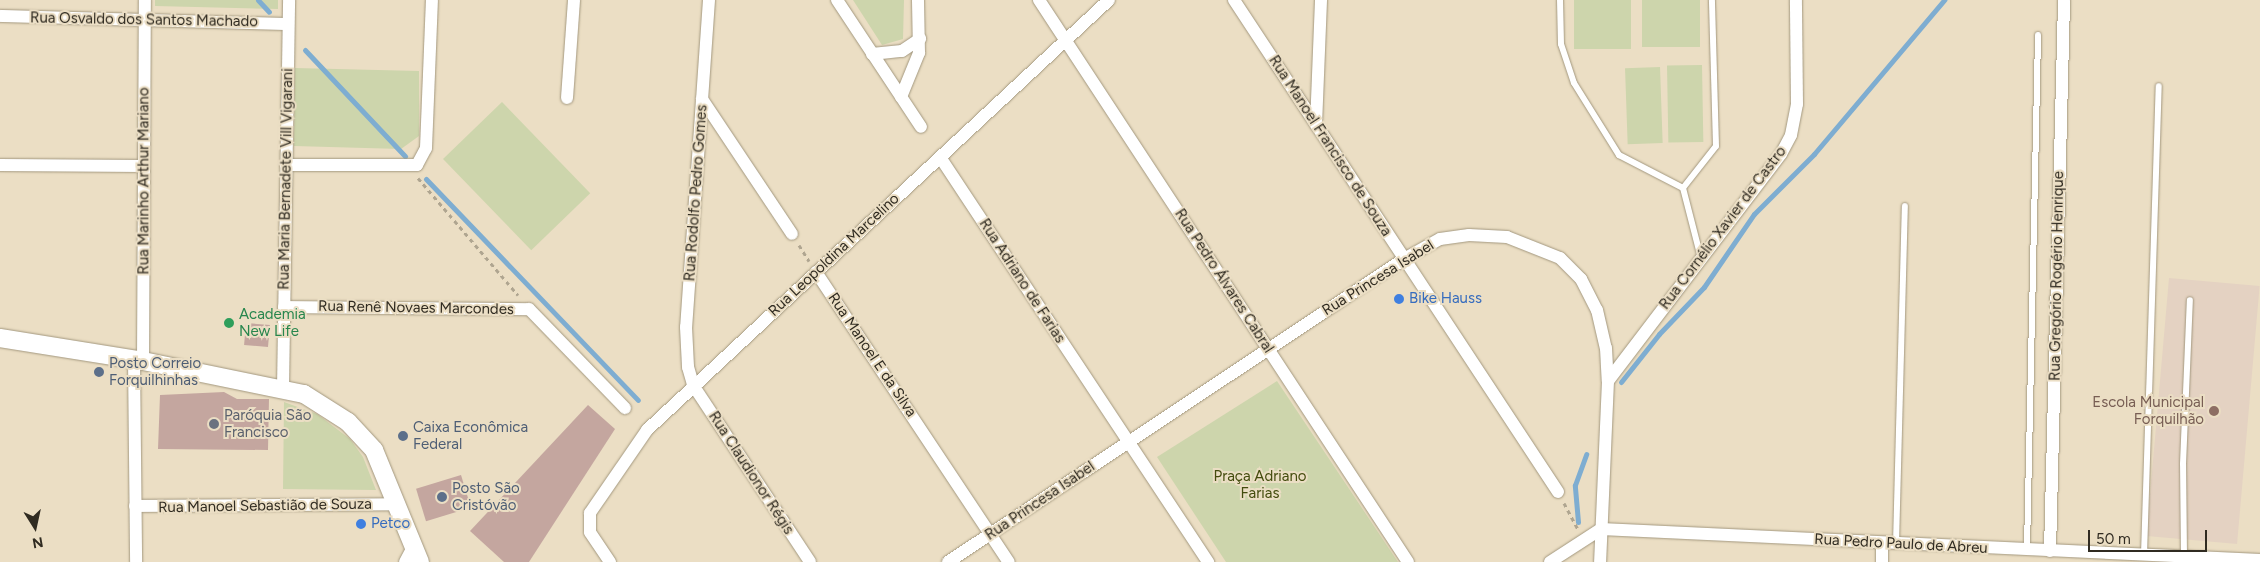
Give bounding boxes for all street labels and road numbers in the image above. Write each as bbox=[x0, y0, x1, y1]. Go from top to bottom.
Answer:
street label: Rua Osvaldo dos Santos Machado bbox=[30, 9, 258, 31]
street label: Rua Manoel Francisco de Souza bbox=[1265, 52, 1395, 240]
street label: Rua Maria Bernadete Vill Vigarani bbox=[275, 68, 297, 290]
street label: Rua Marinho Arthur Mariano bbox=[135, 87, 153, 275]
street label: Rua Rodolfo Pedro Gomes bbox=[681, 104, 711, 282]
street label: Rua Cornélio Xavier de Castro bbox=[1656, 143, 1790, 313]
street label: Rua Gregório Rogério Henrique bbox=[2046, 171, 2068, 381]
street label: Rua Leopoldina Marcelino bbox=[765, 190, 903, 320]
street label: Rua Pedro Álvares Cabral bbox=[1171, 206, 1277, 356]
street label: Rua Adriano de Farias bbox=[975, 215, 1069, 347]
street label: Rua Princesa Isabel bbox=[1319, 236, 1437, 320]
street label: Rua Manoel E da Silva bbox=[824, 290, 920, 420]
street label: Rua Renê Novaes Marcondes bbox=[318, 297, 514, 319]
street label: Rua Claudionor Régis bbox=[705, 408, 797, 538]
street label: Rua Princesa Isabel bbox=[982, 458, 1098, 544]
street label: Rua Manoel Sebastião de Souza bbox=[158, 495, 372, 517]
street label: Rua Pedro Paulo de Abreu bbox=[1814, 530, 1988, 558]

